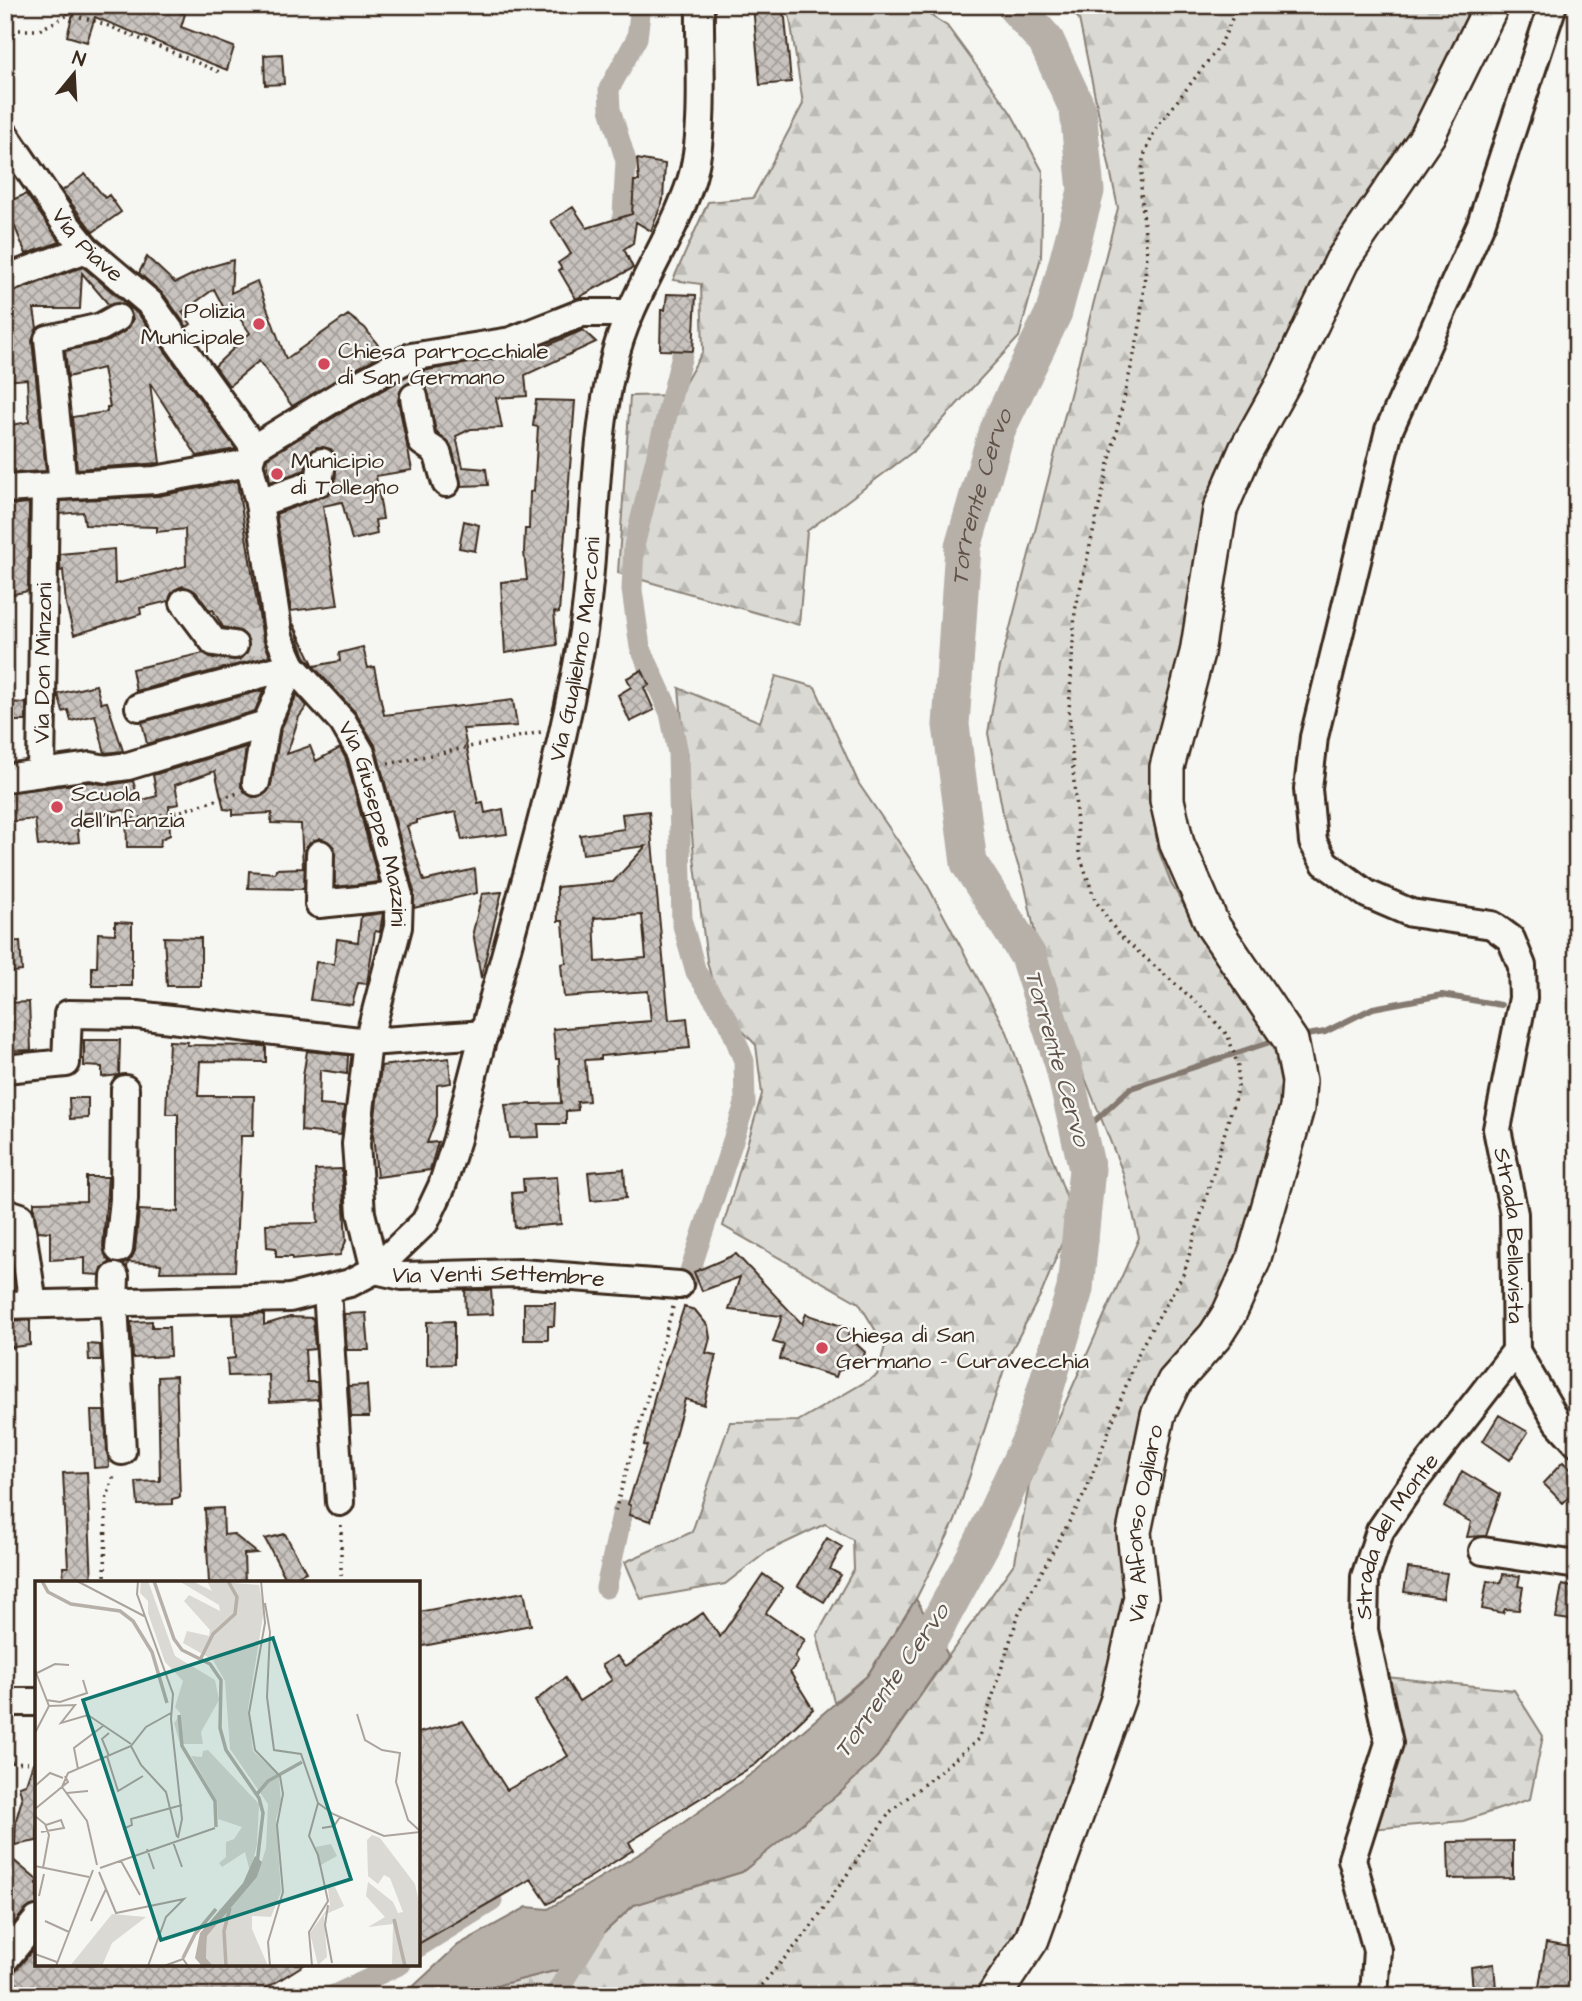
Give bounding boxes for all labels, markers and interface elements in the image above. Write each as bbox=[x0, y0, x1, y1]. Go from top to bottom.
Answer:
north arrow bbox=[38, 38, 108, 108]
text: N bbox=[69, 45, 89, 74]
street label: Via Piave bbox=[43, 202, 130, 290]
place label: Polizia Municipale bbox=[141, 295, 245, 353]
marker: Polizia Municipale bbox=[251, 316, 267, 332]
place label: Chiesa parrocchiale di San Germano bbox=[338, 335, 549, 393]
marker: Chiesa parrocchiale di San Germano bbox=[316, 356, 332, 372]
water label: Torrente Cervo bbox=[943, 402, 1022, 586]
place label: Municipio di Tollegno bbox=[291, 445, 399, 504]
marker: Municipio di Tollegno bbox=[269, 466, 285, 482]
street label: Via Guglielmo Marconi bbox=[541, 535, 608, 765]
street label: Via Don Minzoni bbox=[26, 582, 60, 744]
street label: Via Giuseppe Mazzini bbox=[330, 715, 415, 928]
place label: Scuola dell'Infanzia bbox=[71, 778, 185, 836]
marker: Scuola dell'Infanzia bbox=[49, 799, 65, 815]
water label: Torrente Cervo bbox=[1016, 966, 1099, 1151]
street label: Strada Bellavista bbox=[1485, 1145, 1532, 1324]
street label: Via Venti Settembre bbox=[388, 1257, 606, 1295]
place label: Chiesa di San Germano - Curavecchia bbox=[836, 1319, 1089, 1377]
marker: Chiesa di San Germano - Curavecchia bbox=[814, 1340, 830, 1356]
street label: Via Alfonso Ogliaro bbox=[1118, 1422, 1172, 1626]
street label: Strada del Monte bbox=[1348, 1446, 1447, 1620]
inset map bbox=[35, 1581, 420, 1966]
water label: Torrente Cervo bbox=[826, 1596, 959, 1765]

